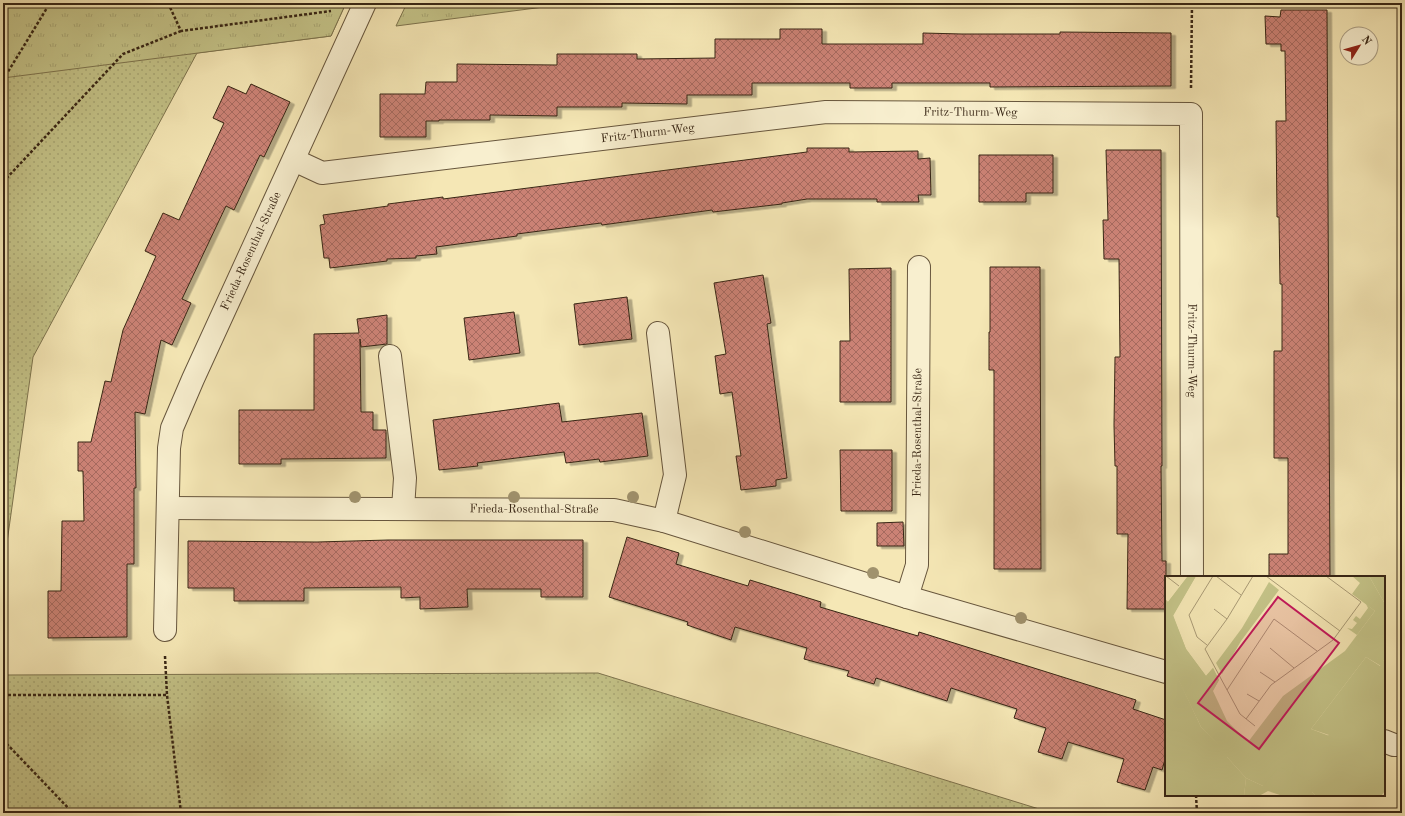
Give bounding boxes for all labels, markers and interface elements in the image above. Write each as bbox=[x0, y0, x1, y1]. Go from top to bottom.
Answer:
north arrow bbox=[1339, 26, 1379, 66]
text: N bbox=[1359, 34, 1373, 48]
street label: Fritz-Thurm-Weg bbox=[923, 107, 1018, 119]
street label: Fritz-Thurm-Weg bbox=[600, 122, 696, 145]
street label: Frieda-Rosenthal-Straße bbox=[219, 190, 284, 312]
street label: Fritz-Thurm-Weg bbox=[1185, 303, 1198, 398]
street label: Frieda-Rosenthal-Straße bbox=[911, 368, 924, 497]
street label: Frieda-Rosenthal-Straße bbox=[469, 503, 599, 516]
inset map bbox=[1165, 576, 1385, 796]

